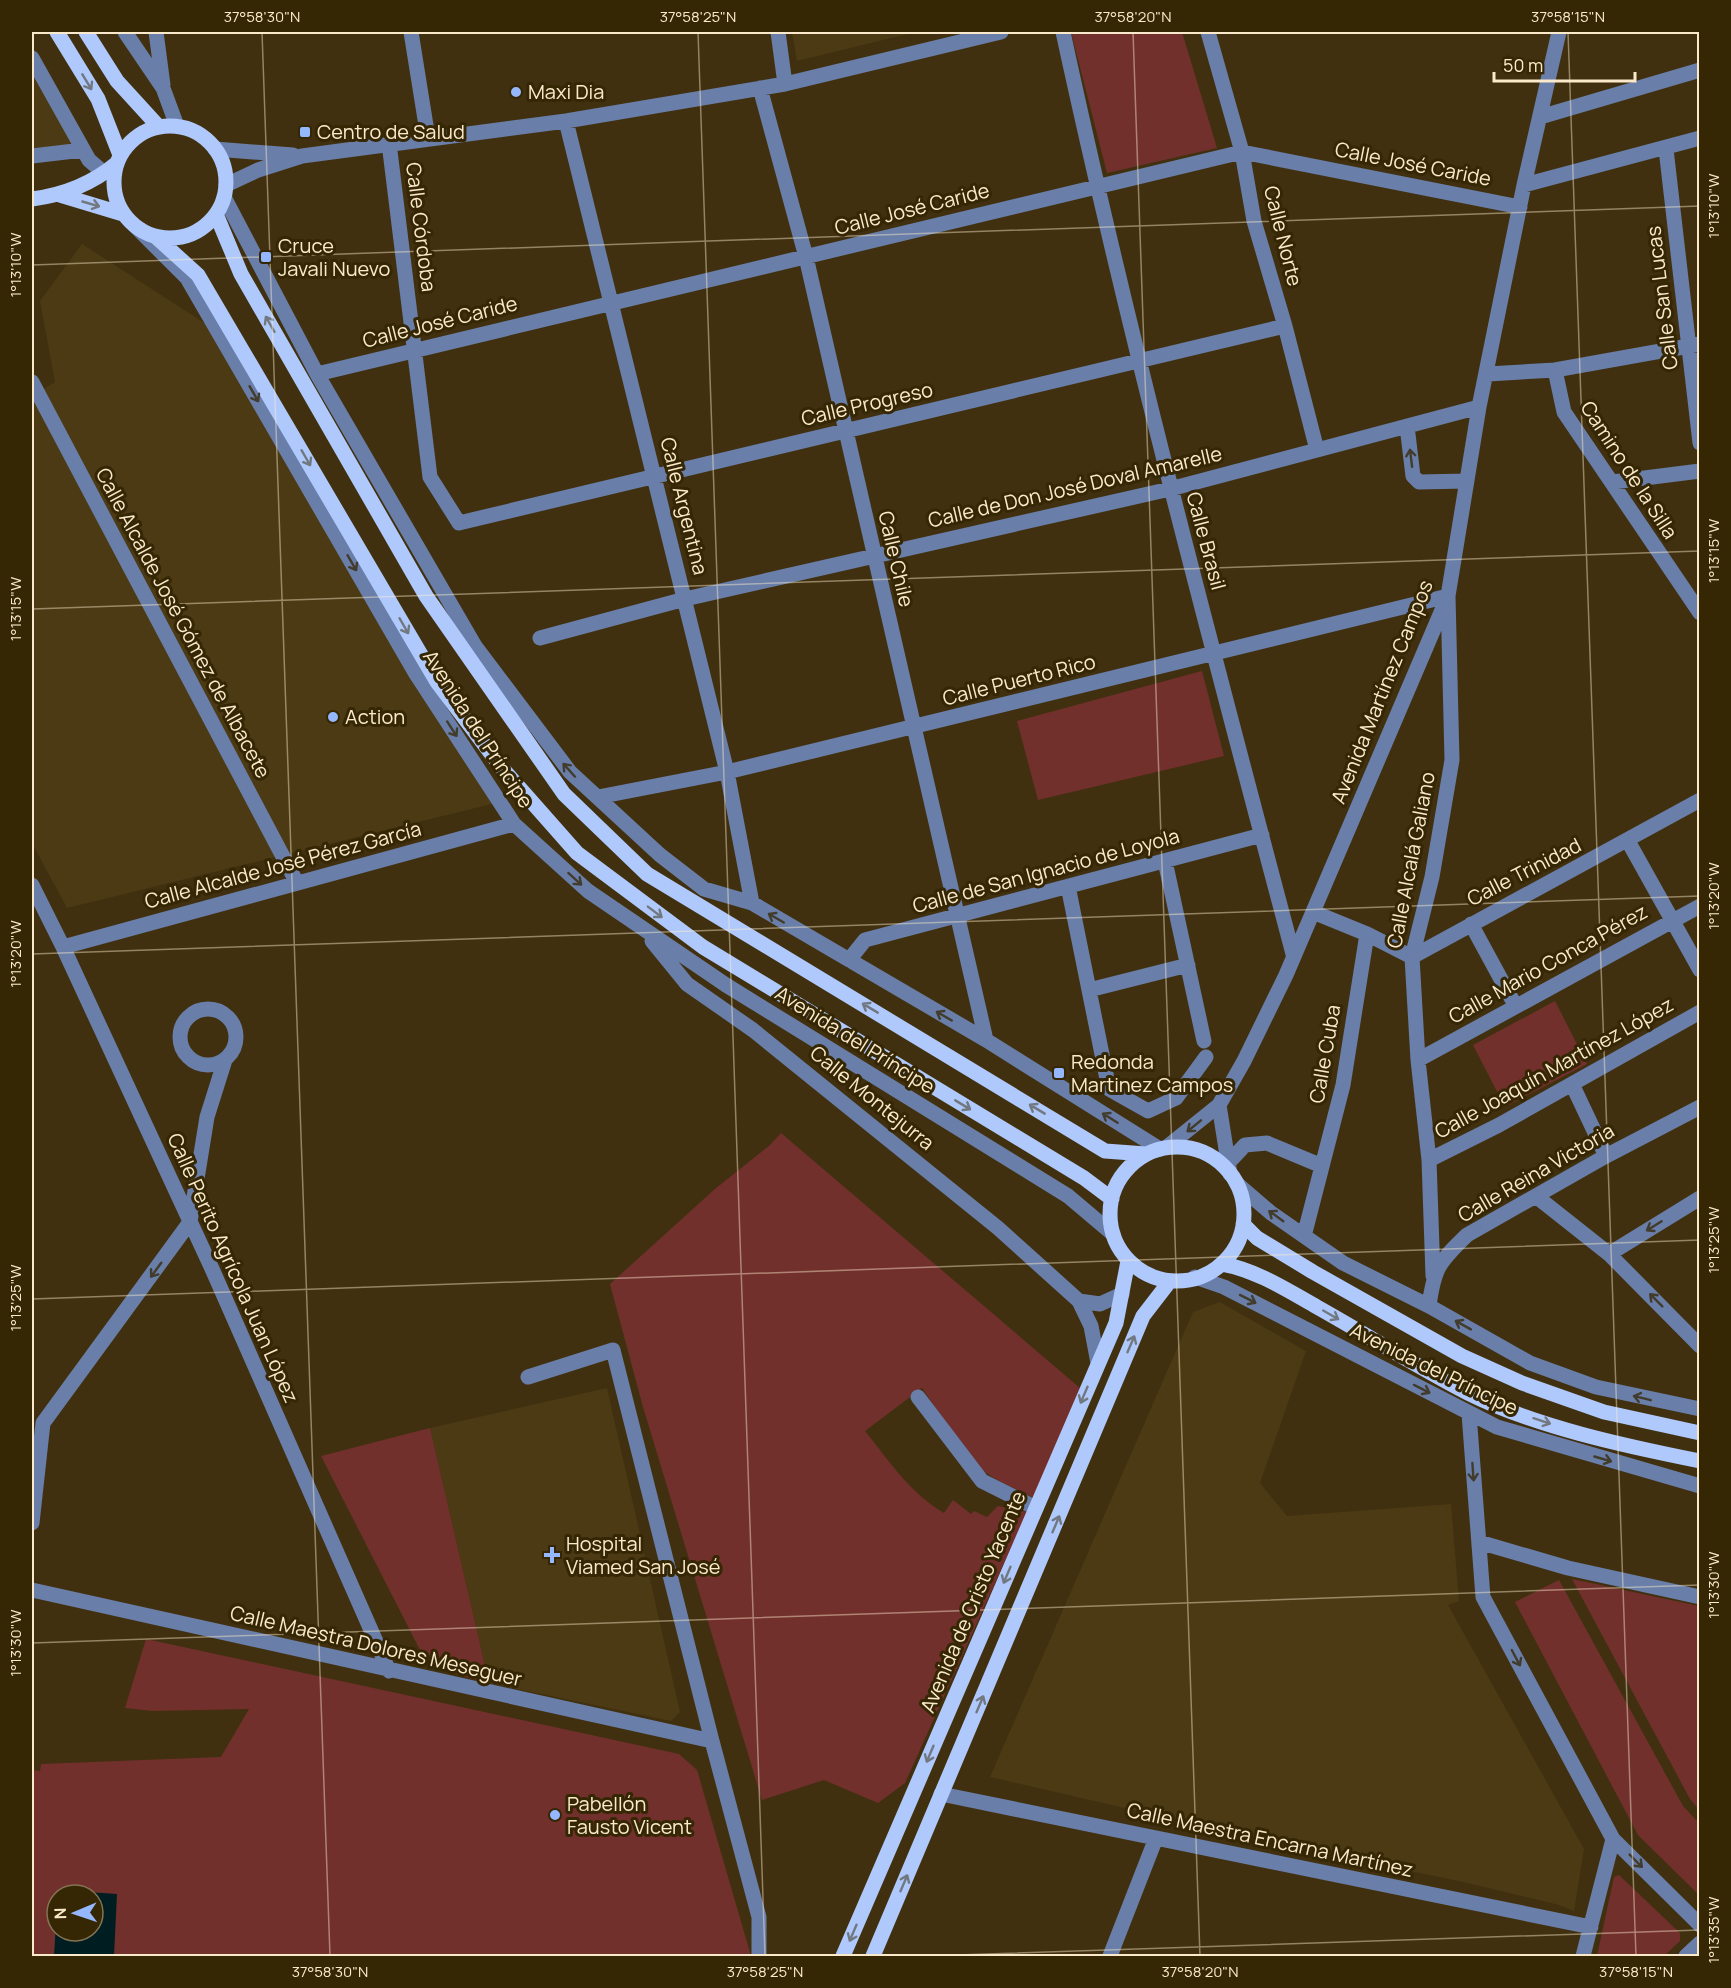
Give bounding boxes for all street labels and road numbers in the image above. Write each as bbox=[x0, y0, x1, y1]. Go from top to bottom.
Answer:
street label: Calle José Caride bbox=[1333, 135, 1493, 192]
street label: Calle Córdoba bbox=[400, 161, 443, 293]
street label: Calle José Caride bbox=[832, 176, 992, 241]
street label: Calle Norte bbox=[1258, 183, 1309, 289]
street label: Calle San Lucas bbox=[1639, 225, 1684, 371]
street label: Calle José Caride bbox=[360, 289, 520, 354]
street label: Calle Progreso bbox=[798, 375, 935, 432]
street label: Camino de la Silla bbox=[1575, 396, 1684, 544]
street label: Calle Argentina bbox=[654, 434, 715, 577]
street label: Calle de Don José Doval Amarelle bbox=[925, 440, 1225, 534]
street label: Calle Alcalde José Gómez de Albacete bbox=[90, 463, 277, 783]
street label: Calle Brasil bbox=[1180, 489, 1233, 593]
street label: Calle Chile bbox=[872, 508, 921, 610]
street label: Avenida Martínez Campos bbox=[1324, 576, 1439, 808]
street label: Avenida del Príncipe bbox=[417, 644, 540, 813]
street label: Calle Puerto Rico bbox=[940, 647, 1098, 712]
street label: Calle Alcalá Galiano bbox=[1380, 769, 1441, 950]
street label: Calle Alcalde José Pérez García bbox=[142, 815, 424, 914]
street label: Calle de San Ignacio de Loyola bbox=[910, 822, 1182, 919]
street label: Calle Trinidad bbox=[1462, 831, 1585, 912]
street label: Calle Mario Conca Pérez bbox=[1444, 898, 1652, 1029]
street label: Avenida del Príncipe bbox=[770, 980, 940, 1100]
street label: Calle Joaquín Martínez López bbox=[1430, 991, 1678, 1145]
street label: Calle Cuba bbox=[1303, 1003, 1346, 1105]
street label: Calle Montejurra bbox=[805, 1039, 940, 1156]
street label: Calle Reina Victoria bbox=[1453, 1117, 1619, 1228]
street label: Calle Perito Agrícola Juan López bbox=[162, 1129, 305, 1407]
street label: Avenida del Príncipe bbox=[1346, 1316, 1523, 1421]
street label: Avenida de Cristo Yacente bbox=[914, 1487, 1031, 1717]
street label: Calle Maestra Dolores Meseguer bbox=[228, 1599, 525, 1692]
street label: Calle Maestra Encarna Martínez bbox=[1125, 1796, 1416, 1883]

